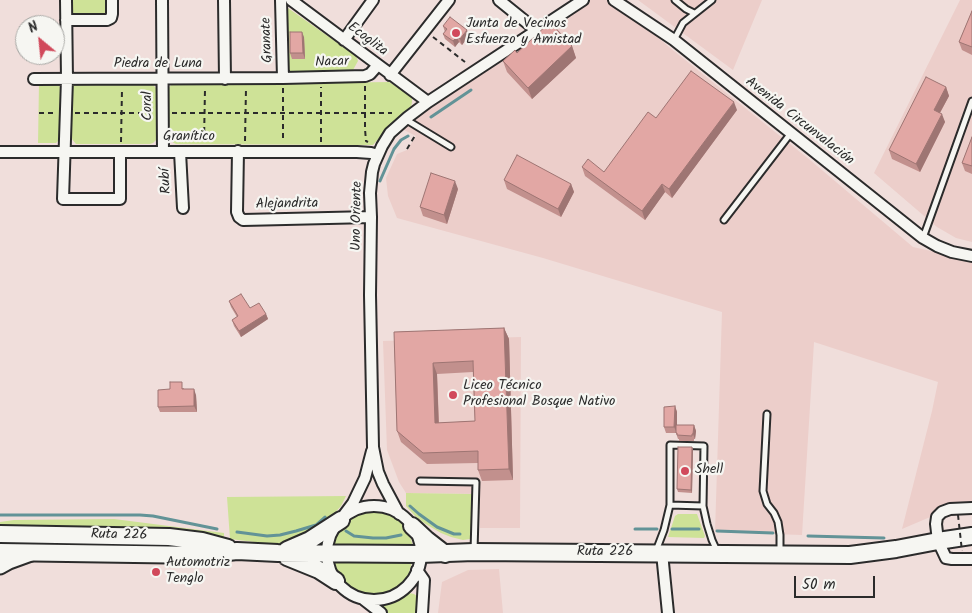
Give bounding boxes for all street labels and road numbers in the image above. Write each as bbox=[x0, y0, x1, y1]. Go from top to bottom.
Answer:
street label: Granate bbox=[259, 17, 277, 63]
street label: Ecoglita bbox=[344, 19, 390, 61]
street label: Nacar bbox=[315, 54, 349, 72]
street label: Piedra de Luna bbox=[114, 57, 202, 73]
street label: Avenida Circunvalación bbox=[741, 74, 857, 170]
street label: Coral bbox=[141, 91, 157, 121]
street label: Granítico bbox=[163, 130, 215, 146]
street label: Rubí bbox=[158, 168, 176, 194]
street label: Uno Oriente bbox=[349, 181, 367, 251]
street label: Alejandrita bbox=[255, 196, 319, 214]
street label: Ruta 226 bbox=[91, 527, 147, 545]
street label: Ruta 226 bbox=[577, 545, 633, 561]

